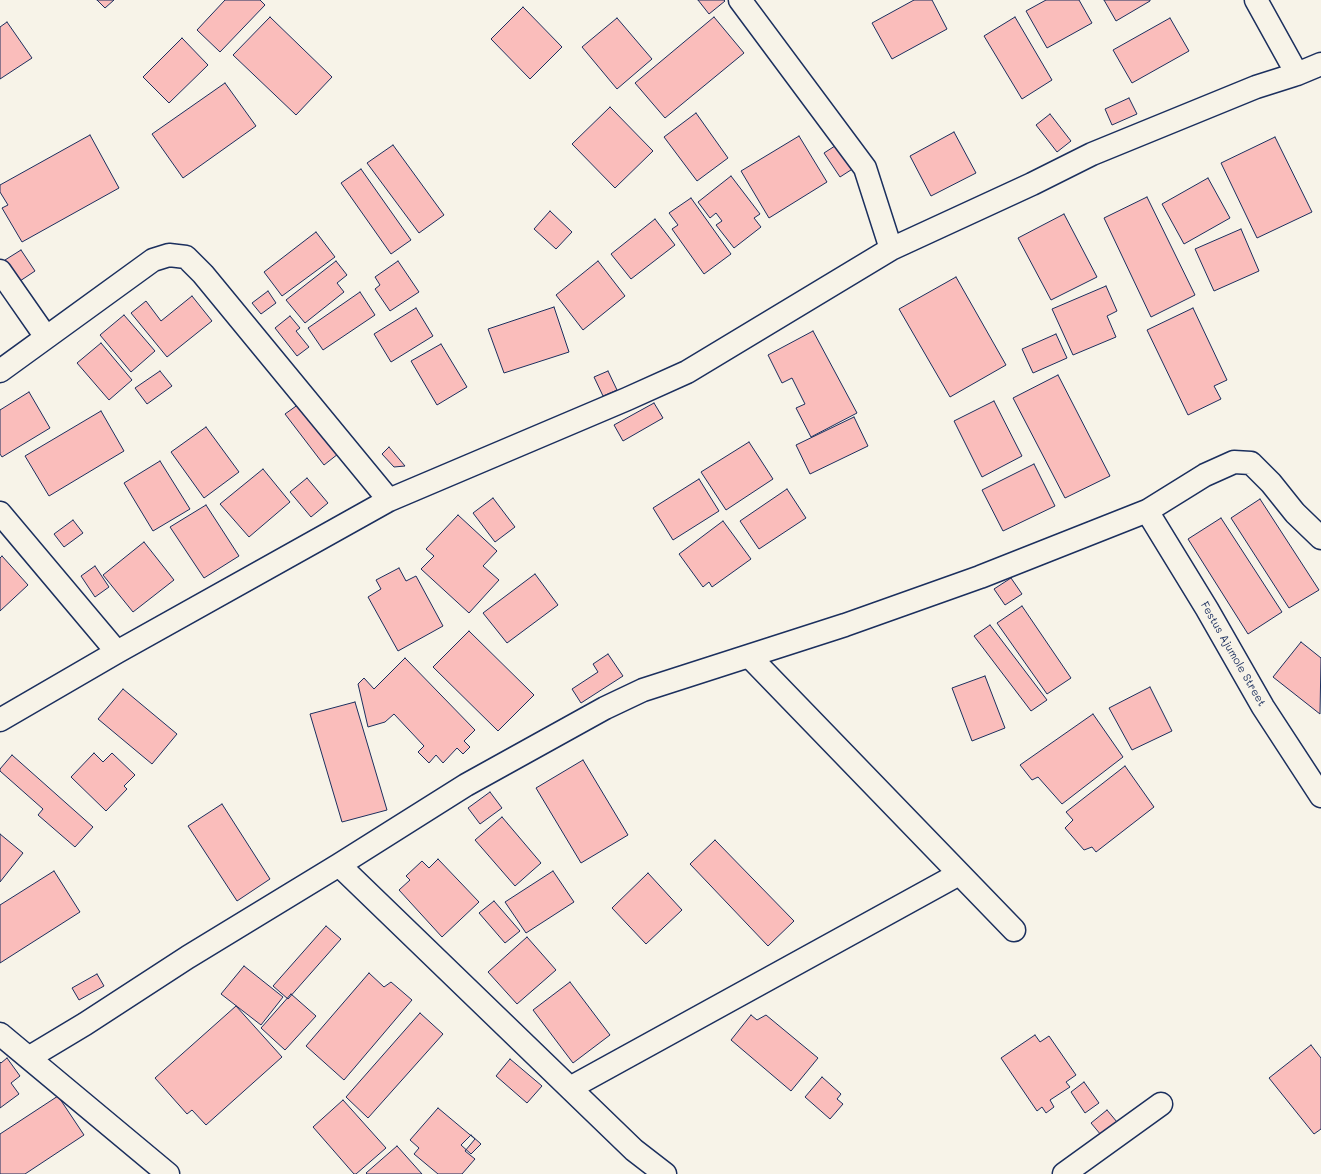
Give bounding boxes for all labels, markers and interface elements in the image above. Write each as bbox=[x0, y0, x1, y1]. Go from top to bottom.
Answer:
street label: Festus Ajumole Street bbox=[1198, 599, 1268, 709]

